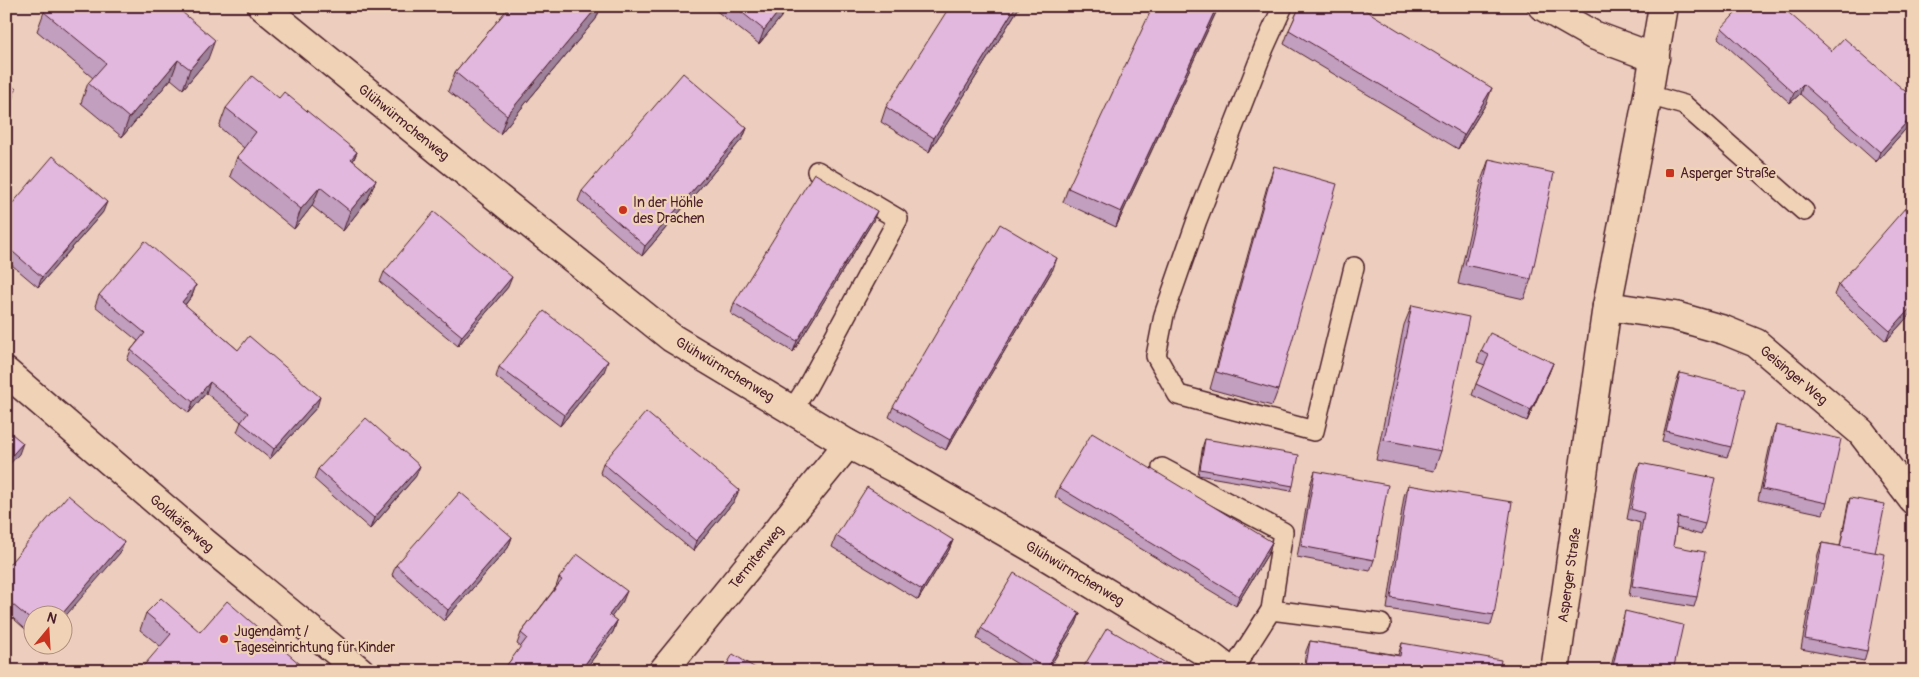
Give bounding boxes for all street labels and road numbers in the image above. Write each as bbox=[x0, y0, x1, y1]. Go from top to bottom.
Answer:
street label: Glühwürmchenweg bbox=[355, 81, 453, 164]
street label: Glühwürmchenweg bbox=[672, 333, 777, 406]
street label: Geisinger Weg bbox=[1756, 342, 1831, 409]
street label: Goldkäferweg bbox=[146, 491, 217, 556]
street label: Termitenweg bbox=[725, 522, 787, 593]
street label: Asperger Straße bbox=[1554, 526, 1585, 624]
street label: Glühwürmchenweg bbox=[1022, 537, 1127, 610]

